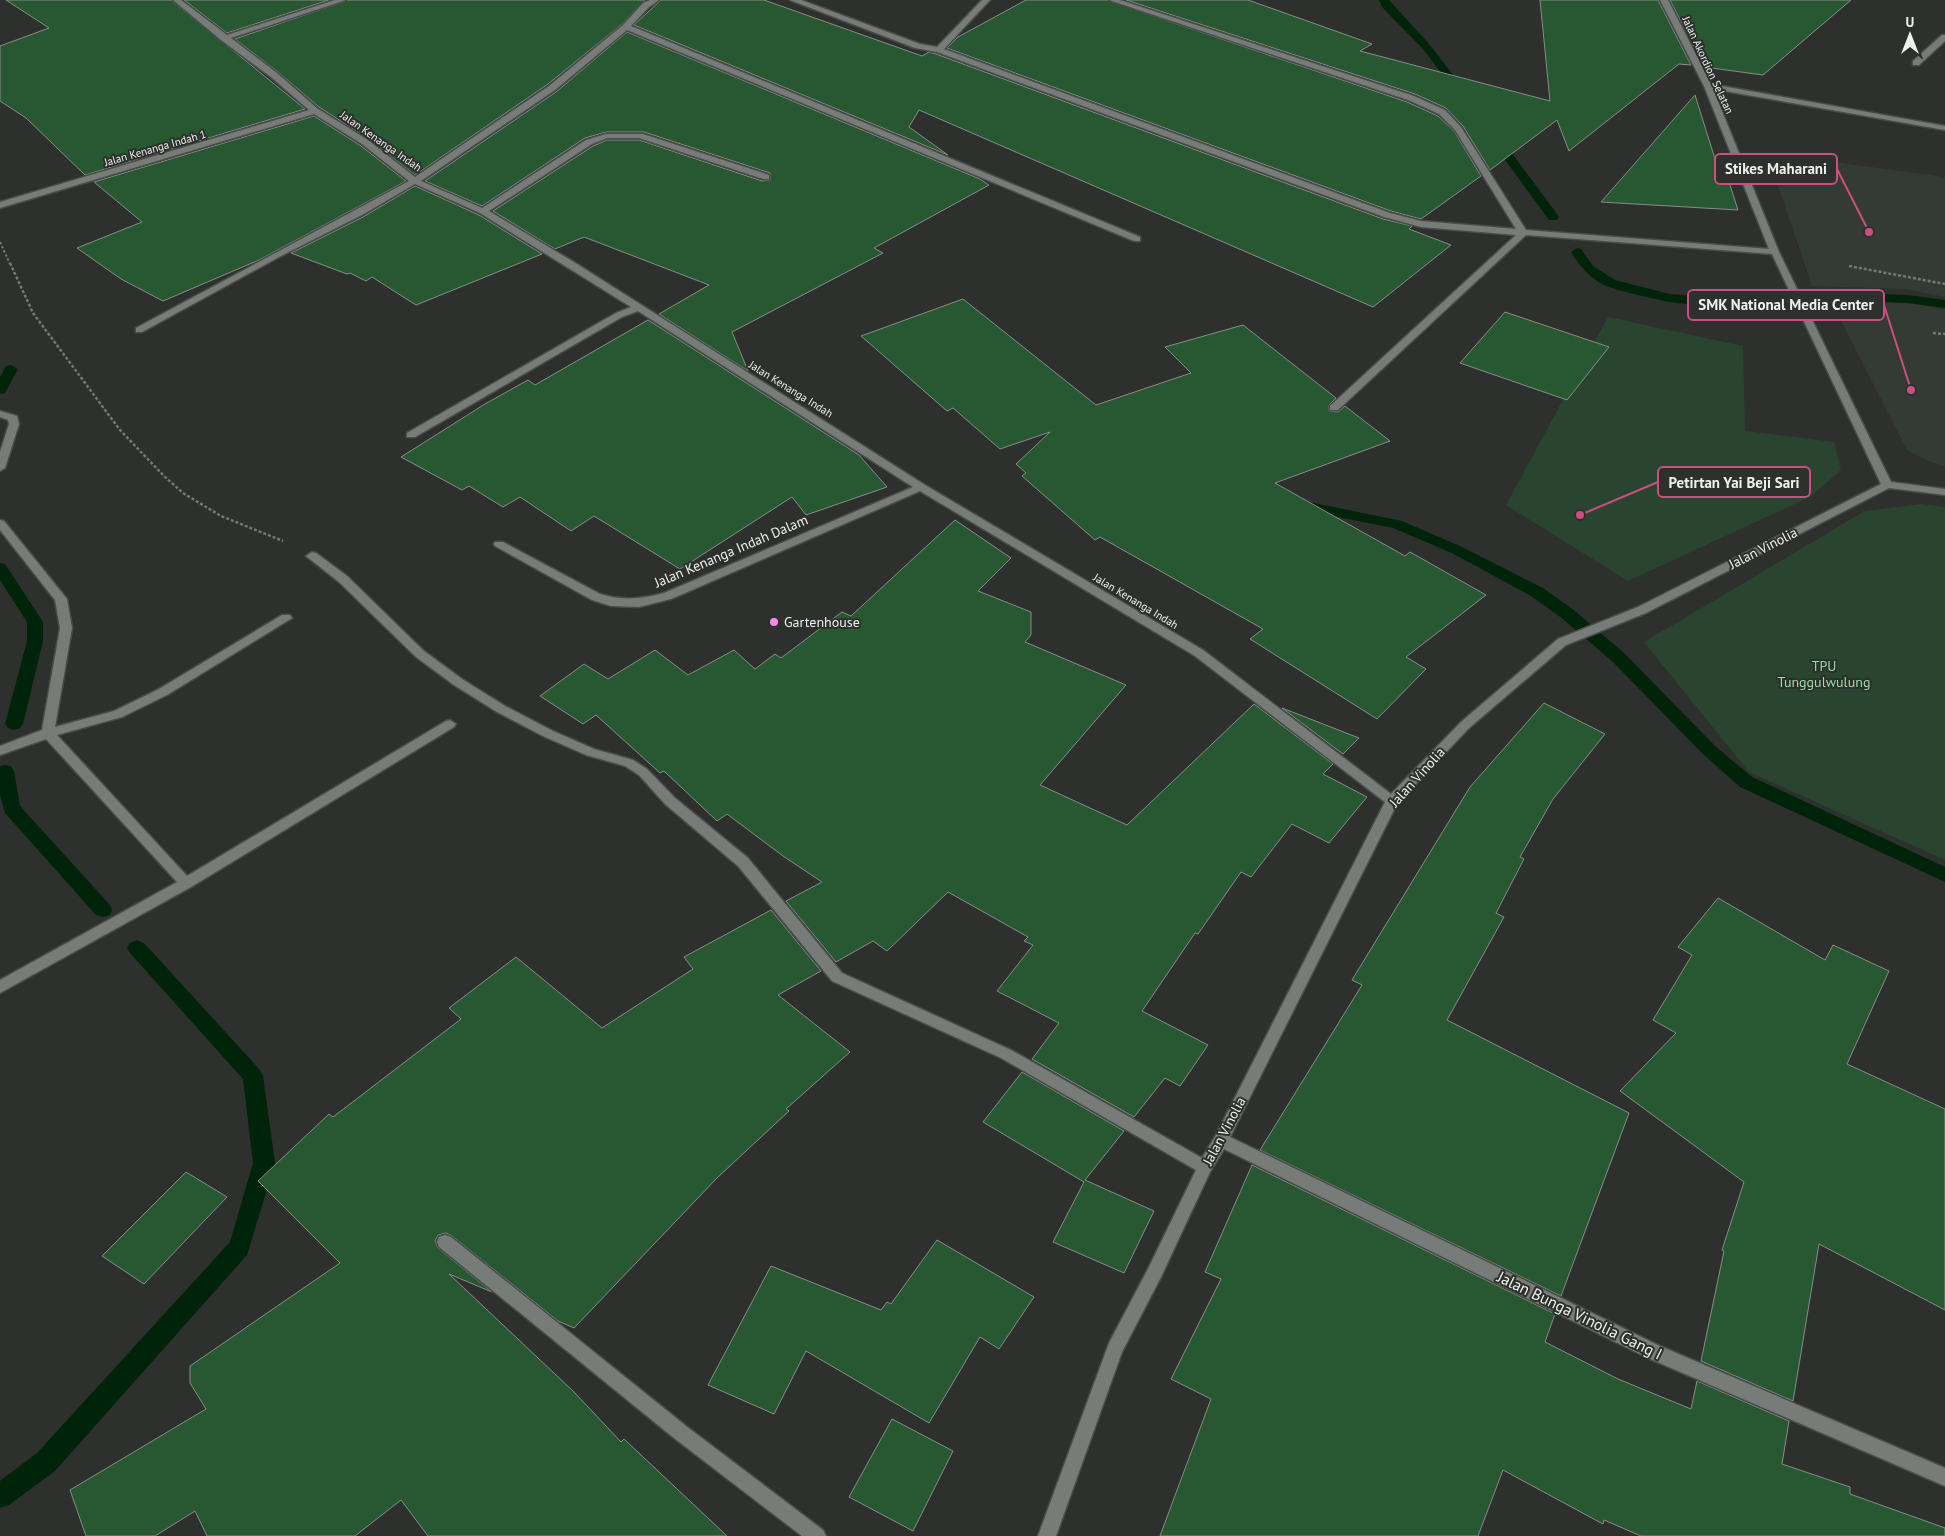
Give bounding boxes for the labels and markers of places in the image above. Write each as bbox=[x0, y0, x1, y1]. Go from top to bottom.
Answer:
callout: Stikes Maharani bbox=[1715, 154, 1837, 184]
callout: SMK National Media Center bbox=[1688, 290, 1884, 320]
callout: Petirtan Yai Beji Sari bbox=[1658, 467, 1810, 497]
place label: Gartenhouse bbox=[784, 613, 860, 631]
marker: Gartenhouse bbox=[768, 616, 780, 628]

